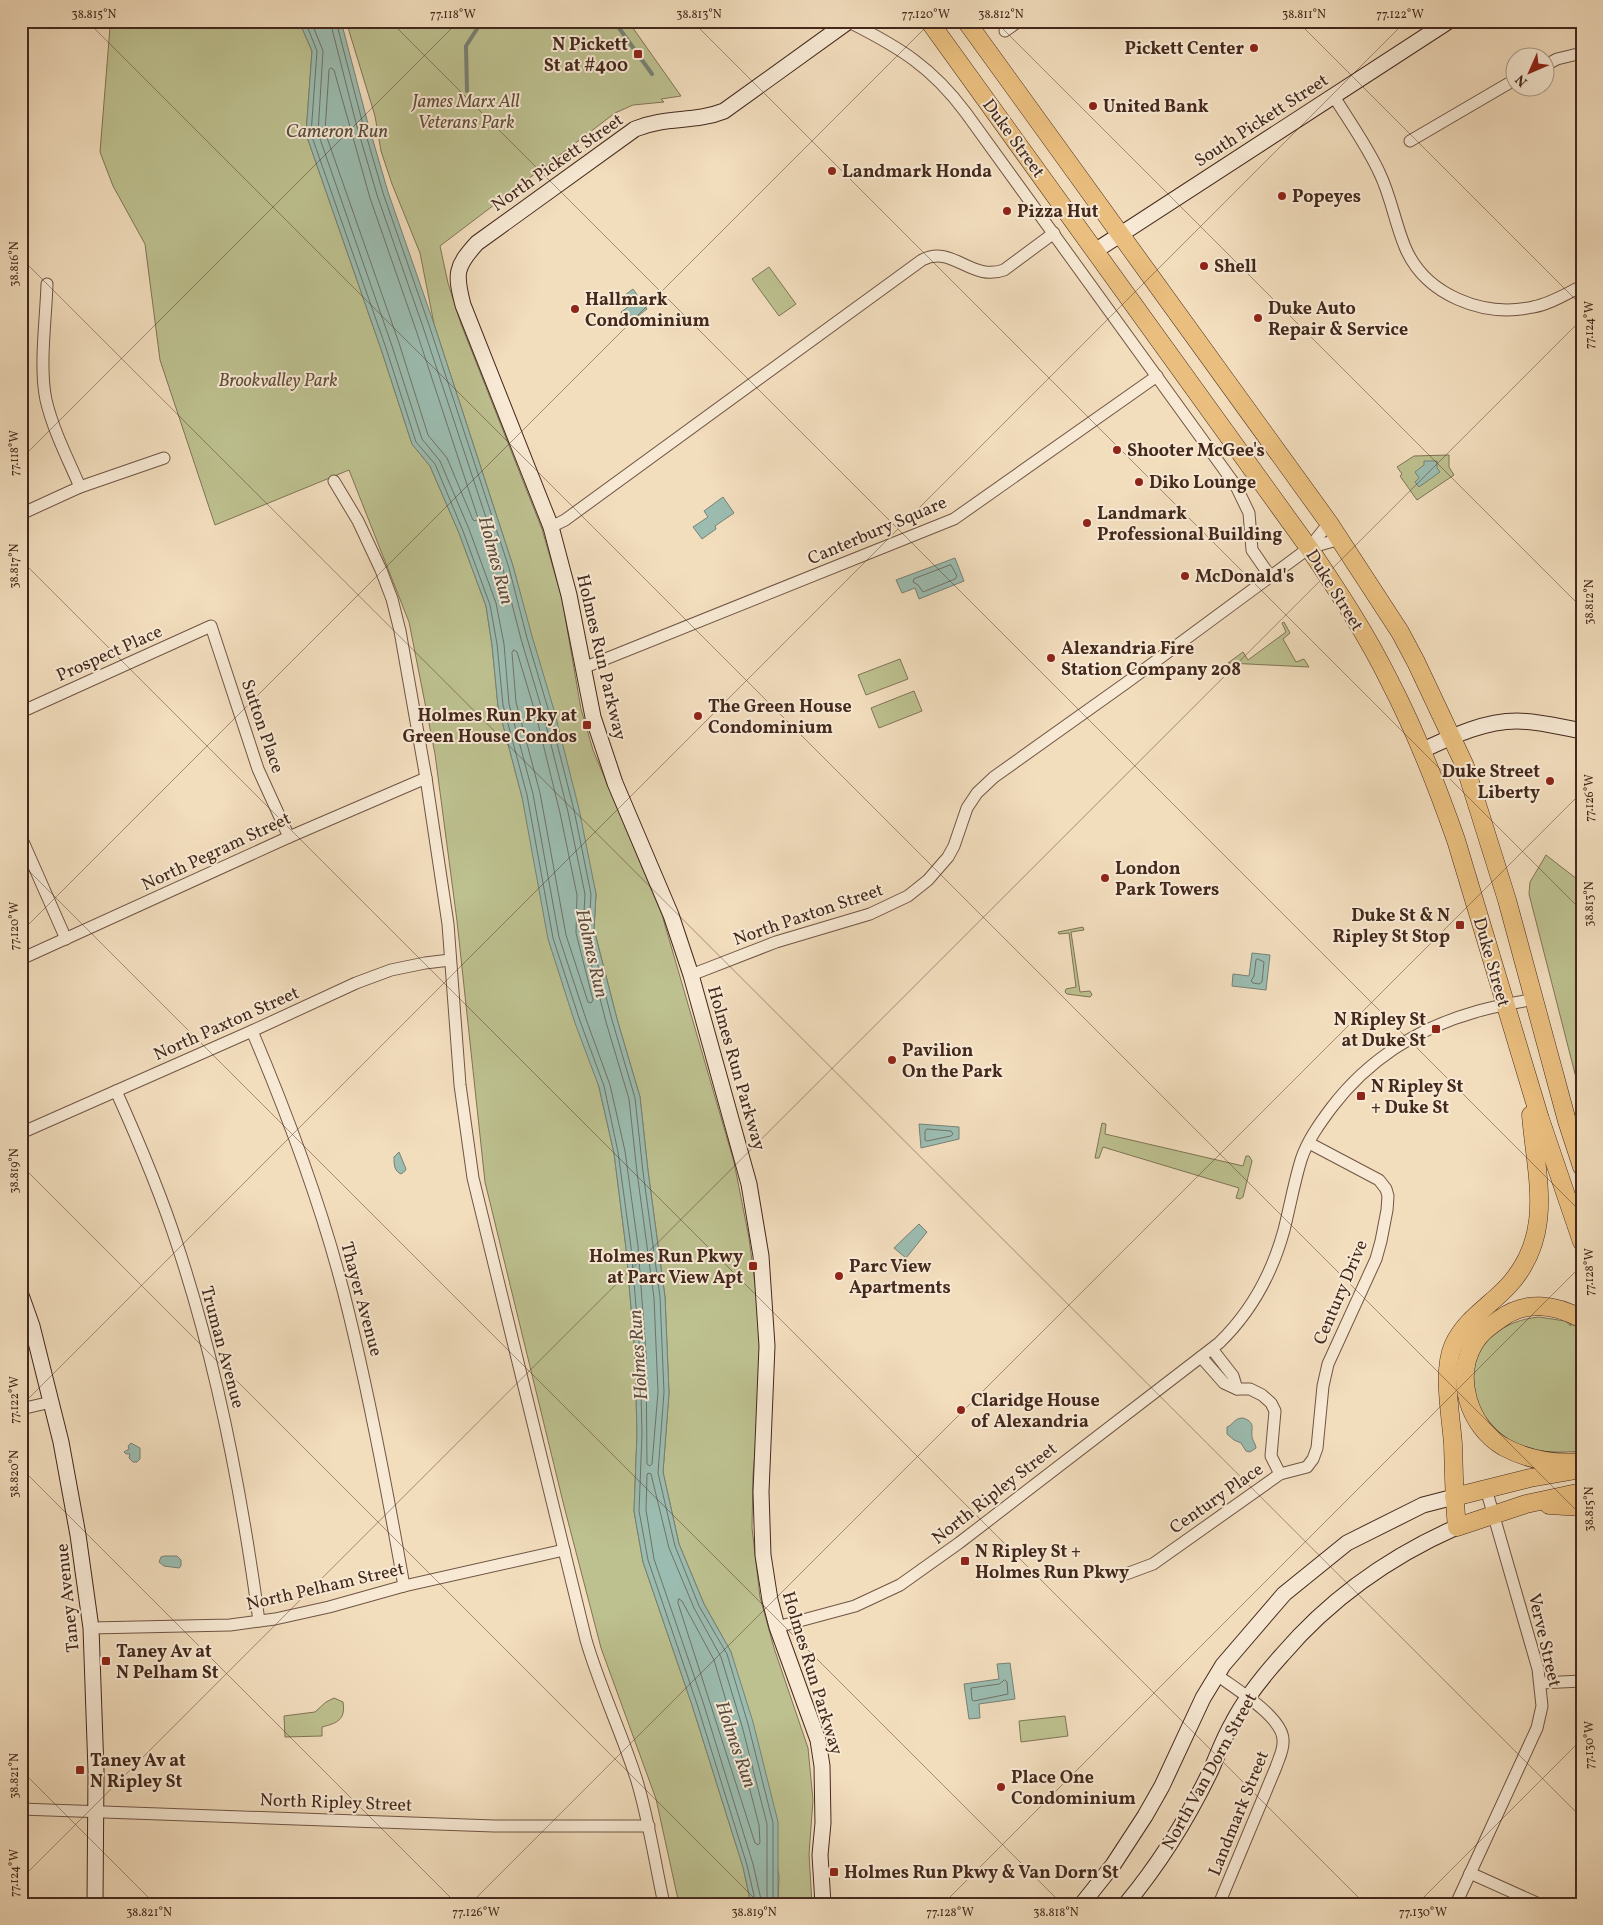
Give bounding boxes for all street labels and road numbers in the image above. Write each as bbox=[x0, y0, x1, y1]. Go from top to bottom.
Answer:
street label: South Pickett Street bbox=[1190, 69, 1334, 174]
street label: Duke Street bbox=[976, 94, 1050, 184]
street label: North Pickett Street bbox=[487, 108, 629, 218]
street label: Canterbury Square bbox=[804, 491, 951, 572]
street label: Duke Street bbox=[1299, 545, 1369, 636]
street label: Holmes Run Parkway bbox=[569, 572, 632, 743]
street label: Prospect Place bbox=[53, 620, 167, 689]
street label: Sutton Place bbox=[234, 676, 289, 777]
street label: North Pegram Street bbox=[138, 807, 295, 898]
street label: North Paxton Street bbox=[730, 878, 887, 953]
street label: Duke Street bbox=[1466, 915, 1515, 1010]
street label: North Paxton Street bbox=[150, 981, 303, 1068]
street label: Holmes Run Parkway bbox=[700, 983, 771, 1154]
street label: Century Drive bbox=[1308, 1236, 1375, 1349]
street label: Thayer Avenue bbox=[333, 1239, 388, 1359]
street label: Truman Avenue bbox=[193, 1283, 250, 1411]
street label: North Ripley Street bbox=[927, 1437, 1063, 1551]
street label: Century Place bbox=[1165, 1458, 1269, 1541]
street label: Taney Avenue bbox=[50, 1542, 87, 1653]
street label: North Pelham Street bbox=[244, 1557, 407, 1618]
street label: Holmes Run Parkway bbox=[775, 1589, 848, 1759]
street label: Verve Street bbox=[1521, 1591, 1566, 1690]
street label: North Van Dorn Street bbox=[1157, 1689, 1264, 1855]
street label: Landmark Street bbox=[1203, 1747, 1276, 1880]
street label: North Ripley Street bbox=[259, 1788, 413, 1819]

